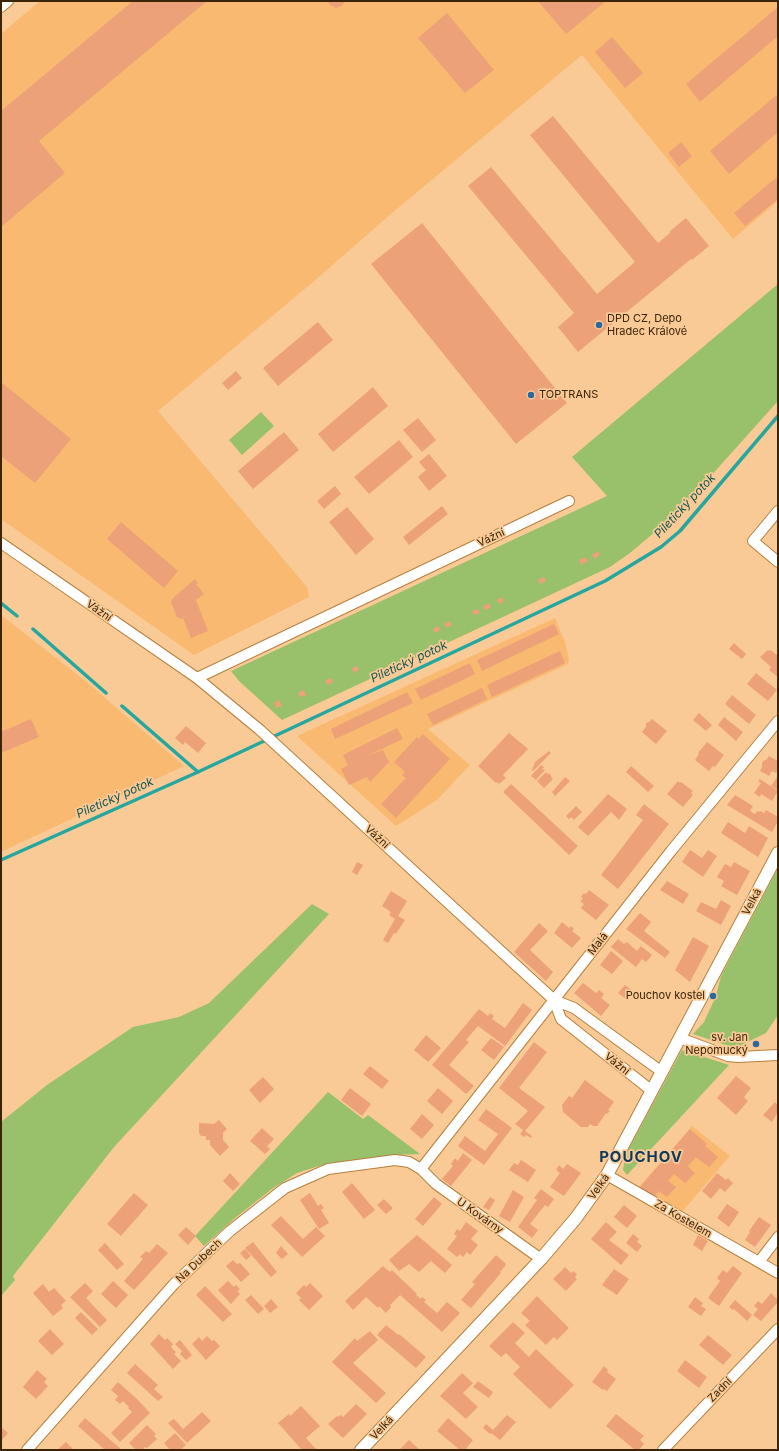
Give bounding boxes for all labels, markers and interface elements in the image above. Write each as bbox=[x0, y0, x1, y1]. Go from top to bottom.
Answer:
place label: DPD CZ, Depo Hradec Králové bbox=[607, 312, 687, 338]
marker: DPD CZ, Depo Hradec Králové bbox=[594, 320, 604, 330]
place label: TOPTRANS bbox=[539, 388, 598, 402]
marker: TOPTRANS bbox=[526, 390, 536, 400]
water label: Piletický potok bbox=[651, 471, 719, 541]
street label: Vážní bbox=[475, 526, 507, 550]
street label: Vážní bbox=[84, 597, 114, 625]
water label: Piletický potok bbox=[368, 638, 450, 686]
water label: Piletický potok bbox=[74, 775, 156, 821]
street label: Vážní bbox=[362, 822, 392, 852]
street label: Velká bbox=[740, 886, 764, 918]
street label: Malá bbox=[585, 930, 611, 958]
place label: Pouchov kostel bbox=[626, 989, 705, 1003]
marker: Pouchov kostel bbox=[708, 991, 718, 1001]
place label: sv. Jan Nepomucký bbox=[685, 1031, 748, 1057]
marker: sv. Jan Nepomucký bbox=[751, 1039, 761, 1049]
street label: Vážní bbox=[602, 1050, 632, 1078]
district label: POUCHOV bbox=[599, 1148, 683, 1166]
street label: Velká bbox=[585, 1172, 613, 1202]
street label: U Kovárny bbox=[454, 1195, 506, 1237]
street label: Za Kostelem bbox=[652, 1197, 714, 1241]
street label: Na Dubech bbox=[173, 1236, 225, 1286]
street label: Zadní bbox=[705, 1375, 735, 1405]
street label: Velká bbox=[368, 1413, 396, 1443]

